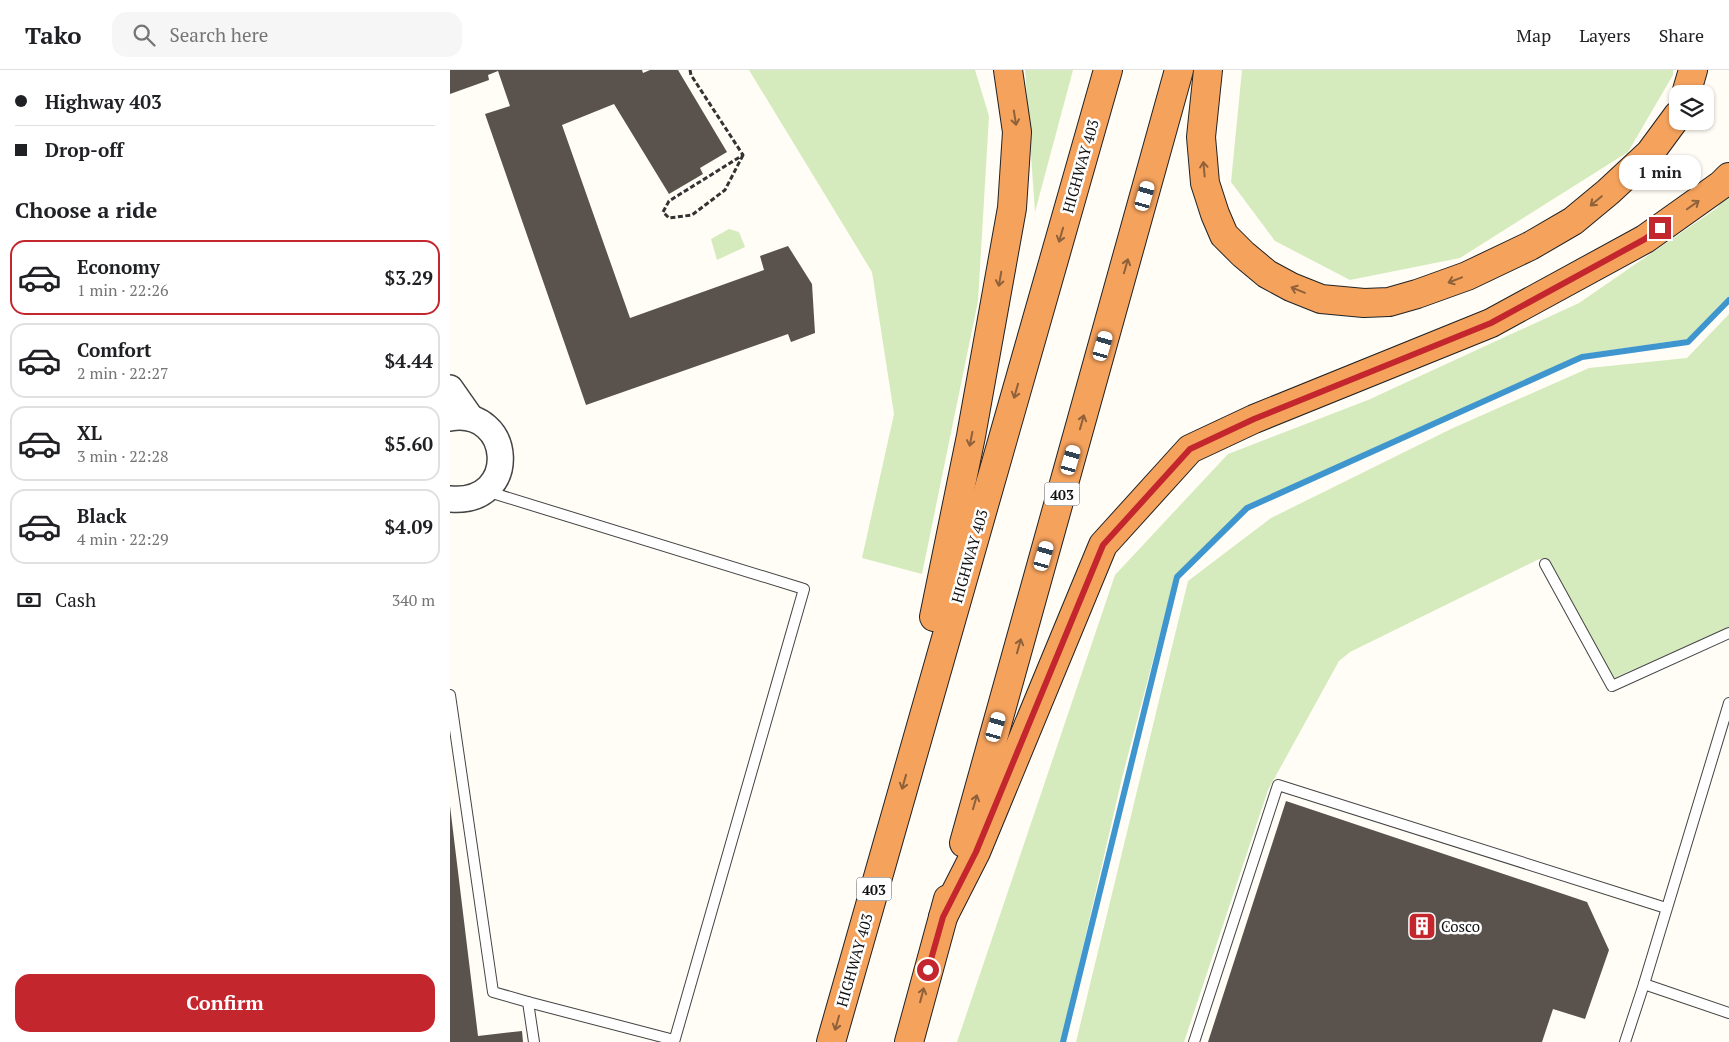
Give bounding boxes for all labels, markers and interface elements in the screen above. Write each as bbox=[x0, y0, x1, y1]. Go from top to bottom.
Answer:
search box bbox=[112, 12, 462, 57]
text: Tako bbox=[25, 19, 82, 51]
icon: search bbox=[130, 21, 158, 49]
text: Search here bbox=[170, 22, 268, 47]
text: Map bbox=[1516, 23, 1551, 47]
text: Layers bbox=[1579, 23, 1631, 47]
text: Share bbox=[1659, 23, 1704, 47]
map controls bbox=[1669, 85, 1714, 130]
button: layers bbox=[1669, 85, 1714, 130]
text: Highway 403 bbox=[45, 89, 162, 114]
one-way arrow bbox=[1011, 110, 1021, 126]
street label: HIGHWAY 403 bbox=[1057, 117, 1103, 215]
text: Drop-off bbox=[45, 137, 123, 162]
callout: 1 min bbox=[1619, 156, 1701, 190]
one-way arrow bbox=[1199, 161, 1209, 177]
text: 1 min bbox=[1638, 161, 1682, 183]
car bbox=[1133, 180, 1156, 212]
text: Choose a ride bbox=[15, 195, 157, 224]
one-way arrow bbox=[1590, 196, 1603, 207]
one-way arrow bbox=[1686, 200, 1700, 210]
route end bbox=[1649, 217, 1671, 239]
one-way arrow bbox=[1055, 226, 1065, 242]
text: Economy bbox=[77, 254, 160, 279]
icon: car bbox=[17, 255, 62, 300]
one-way arrow bbox=[1121, 258, 1131, 274]
text: $3.29 bbox=[384, 265, 433, 290]
one-way arrow bbox=[995, 271, 1005, 287]
one-way arrow bbox=[1448, 276, 1463, 285]
text: 1 min · 22:26 bbox=[77, 279, 169, 301]
one-way arrow bbox=[1291, 285, 1306, 294]
car bbox=[1091, 330, 1114, 362]
text: Comfort bbox=[77, 337, 152, 362]
icon: car bbox=[17, 338, 62, 383]
text: $4.44 bbox=[384, 348, 433, 373]
text: 2 min · 22:27 bbox=[77, 362, 169, 384]
one-way arrow bbox=[1011, 382, 1020, 398]
one-way arrow bbox=[1077, 414, 1087, 430]
text: XL bbox=[77, 420, 102, 445]
icon: car bbox=[17, 421, 62, 466]
text: $5.60 bbox=[384, 431, 433, 456]
one-way arrow bbox=[965, 431, 975, 447]
car bbox=[1059, 444, 1082, 476]
text: 3 min · 22:28 bbox=[77, 445, 169, 467]
road number: 403 bbox=[1044, 482, 1080, 506]
text: Black bbox=[77, 503, 127, 528]
icon: car bbox=[17, 504, 62, 549]
street label: HIGHWAY 403 bbox=[946, 507, 992, 605]
text: $4.09 bbox=[384, 514, 433, 539]
text: 4 min · 22:29 bbox=[77, 528, 169, 550]
car bbox=[1032, 540, 1055, 572]
icon: cash bbox=[15, 586, 43, 614]
text: Cash bbox=[55, 587, 96, 612]
text: 340 m bbox=[392, 589, 435, 611]
one-way arrow bbox=[1015, 638, 1024, 654]
car bbox=[984, 711, 1007, 743]
one-way arrow bbox=[899, 774, 909, 790]
one-way arrow bbox=[971, 795, 980, 811]
road number: 403 bbox=[856, 878, 892, 901]
street label: HIGHWAY 403 bbox=[831, 911, 877, 1009]
building icon: Cosco bbox=[1407, 911, 1437, 941]
place label: Cosco bbox=[1441, 916, 1480, 936]
route start bbox=[917, 959, 939, 981]
button: Confirm bbox=[15, 974, 435, 1032]
one-way arrow bbox=[917, 987, 927, 1003]
one-way arrow bbox=[831, 1014, 841, 1030]

